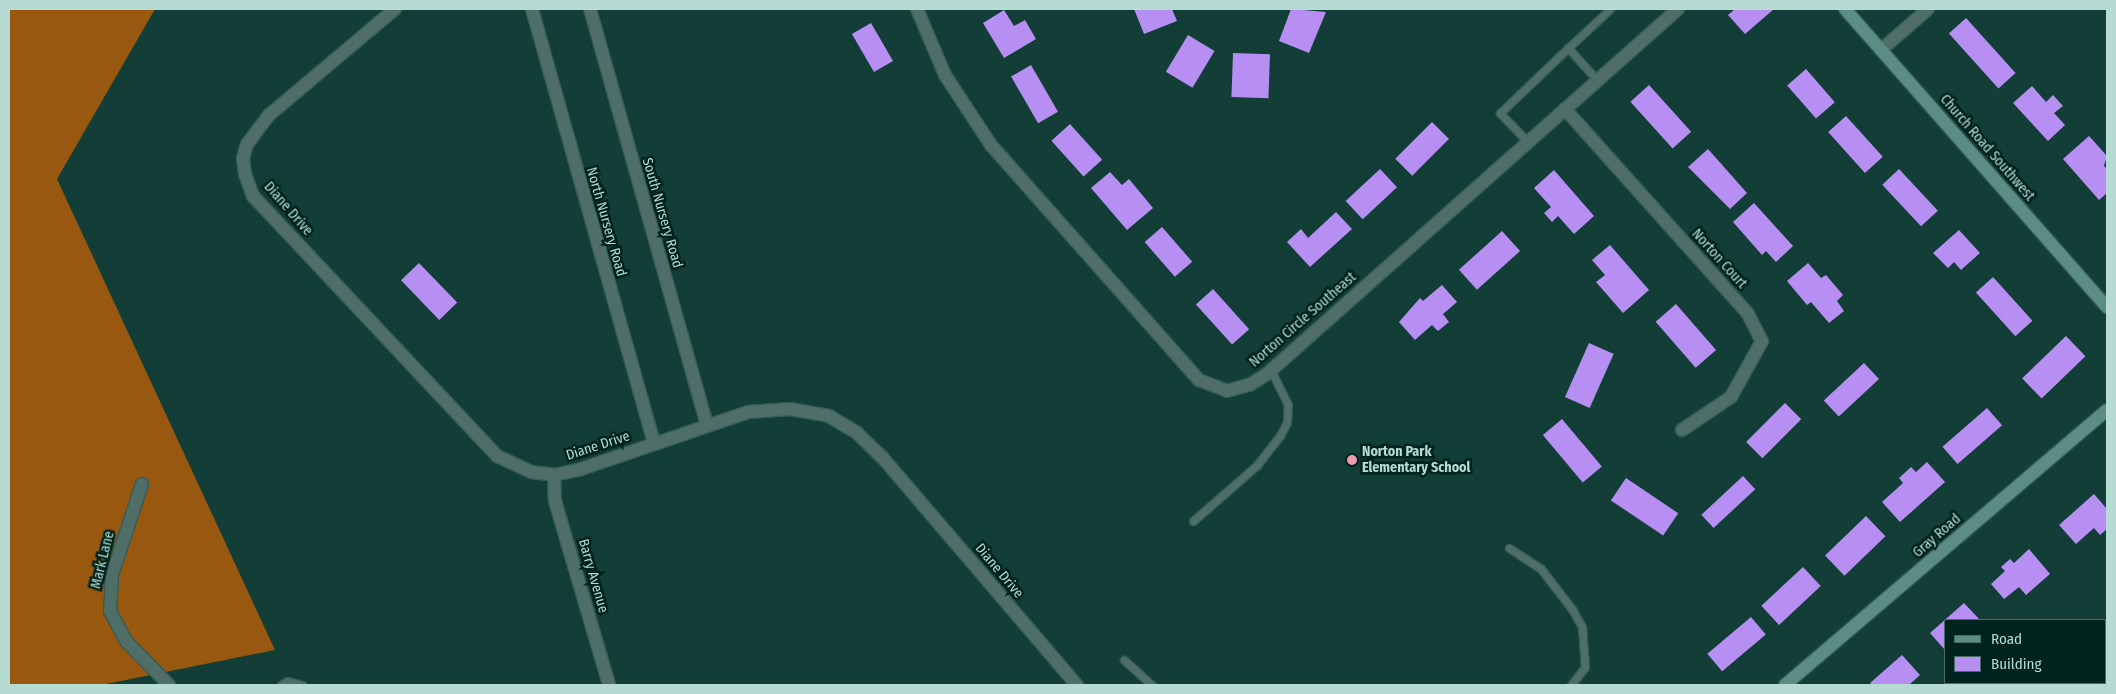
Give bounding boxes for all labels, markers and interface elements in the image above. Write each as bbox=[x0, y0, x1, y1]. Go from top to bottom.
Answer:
street label: Church Road Southwest bbox=[1936, 91, 2038, 205]
street label: South Nursery Road bbox=[638, 156, 686, 270]
street label: North Nursery Road bbox=[582, 165, 630, 279]
street label: Diane Drive bbox=[260, 179, 316, 239]
street label: Norton Court bbox=[1688, 226, 1750, 292]
street label: Norton Circle Southeast bbox=[1246, 269, 1360, 371]
street label: Diane Drive bbox=[564, 428, 632, 464]
place label: Norton Park Elementary School bbox=[1362, 444, 1470, 477]
marker: Norton Park Elementary School bbox=[1346, 454, 1358, 466]
street label: Gray Road bbox=[1910, 511, 1964, 561]
street label: Mark Lane bbox=[88, 529, 118, 591]
street label: Barry Avenue bbox=[574, 537, 612, 615]
street label: Diane Drive bbox=[971, 540, 1027, 602]
legend bbox=[1944, 619, 2106, 684]
text: Road bbox=[1991, 630, 2022, 648]
text: Building bbox=[1991, 655, 2042, 673]

